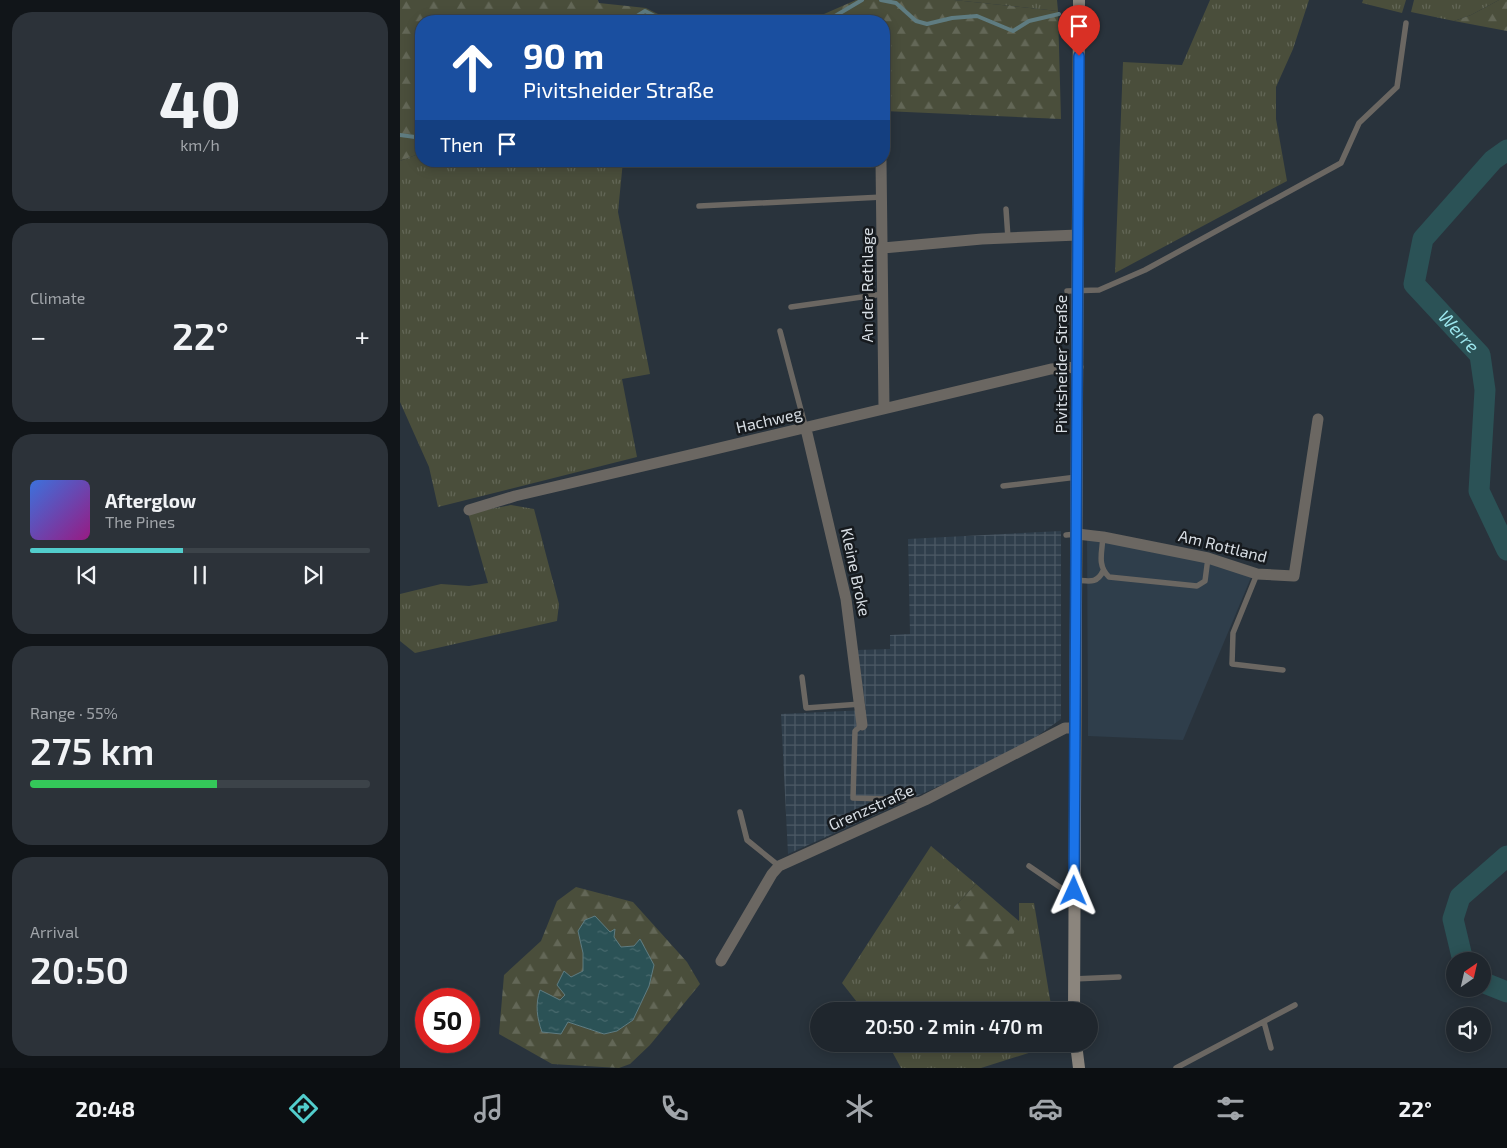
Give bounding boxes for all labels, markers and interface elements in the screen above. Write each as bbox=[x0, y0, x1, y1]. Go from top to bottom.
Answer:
pin bbox=[1058, 5, 1100, 56]
icon: arrive bbox=[1065, 12, 1093, 40]
text: 90 m bbox=[523, 34, 604, 76]
icon: ahead bbox=[440, 35, 505, 100]
text: 40 bbox=[159, 63, 241, 141]
text: Pivitsheider Straße bbox=[523, 76, 714, 102]
icon: arrive bbox=[493, 130, 521, 158]
text: Then bbox=[440, 133, 483, 156]
text: km/h bbox=[180, 135, 220, 154]
street label: An der Rethlage bbox=[857, 227, 876, 343]
text: Climate bbox=[30, 288, 85, 307]
street label: Pivitsheider Straße bbox=[1051, 295, 1070, 433]
water label: Werre bbox=[1434, 305, 1485, 357]
text: 22° bbox=[172, 312, 229, 358]
text: − bbox=[30, 319, 46, 353]
text: + bbox=[355, 319, 370, 353]
street label: Hachweg bbox=[734, 403, 804, 436]
text: Afterglow bbox=[105, 489, 196, 512]
text: The Pines bbox=[105, 512, 175, 531]
street label: Am Rottland bbox=[1177, 525, 1269, 566]
street label: Kleine Broke bbox=[838, 526, 875, 618]
icon: previous bbox=[73, 561, 101, 589]
icon: pause bbox=[186, 561, 214, 589]
icon: next bbox=[299, 561, 327, 589]
text: Range · 55% bbox=[30, 703, 118, 722]
text: 275 km bbox=[30, 727, 154, 773]
street label: Grenzstraße bbox=[825, 779, 916, 834]
position arrow bbox=[1047, 864, 1099, 916]
text: Arrival bbox=[30, 922, 79, 941]
text: 20:50 bbox=[30, 946, 129, 992]
north arrow bbox=[1446, 952, 1491, 998]
map controls bbox=[1446, 952, 1491, 1052]
speed limit sign: 50 bbox=[415, 988, 480, 1053]
button: sound bbox=[1446, 1007, 1491, 1052]
text: 20:50 · 2 min · 470 m bbox=[865, 1015, 1043, 1038]
icon: directions bbox=[286, 1091, 321, 1126]
icon: music bbox=[471, 1091, 506, 1126]
icon: phone bbox=[657, 1091, 692, 1126]
icon: climate bbox=[842, 1091, 877, 1126]
icon: car bbox=[1028, 1091, 1063, 1126]
icon: filters bbox=[1213, 1091, 1248, 1126]
text: 20:48 bbox=[75, 1095, 135, 1121]
text: 22° bbox=[1399, 1095, 1432, 1121]

